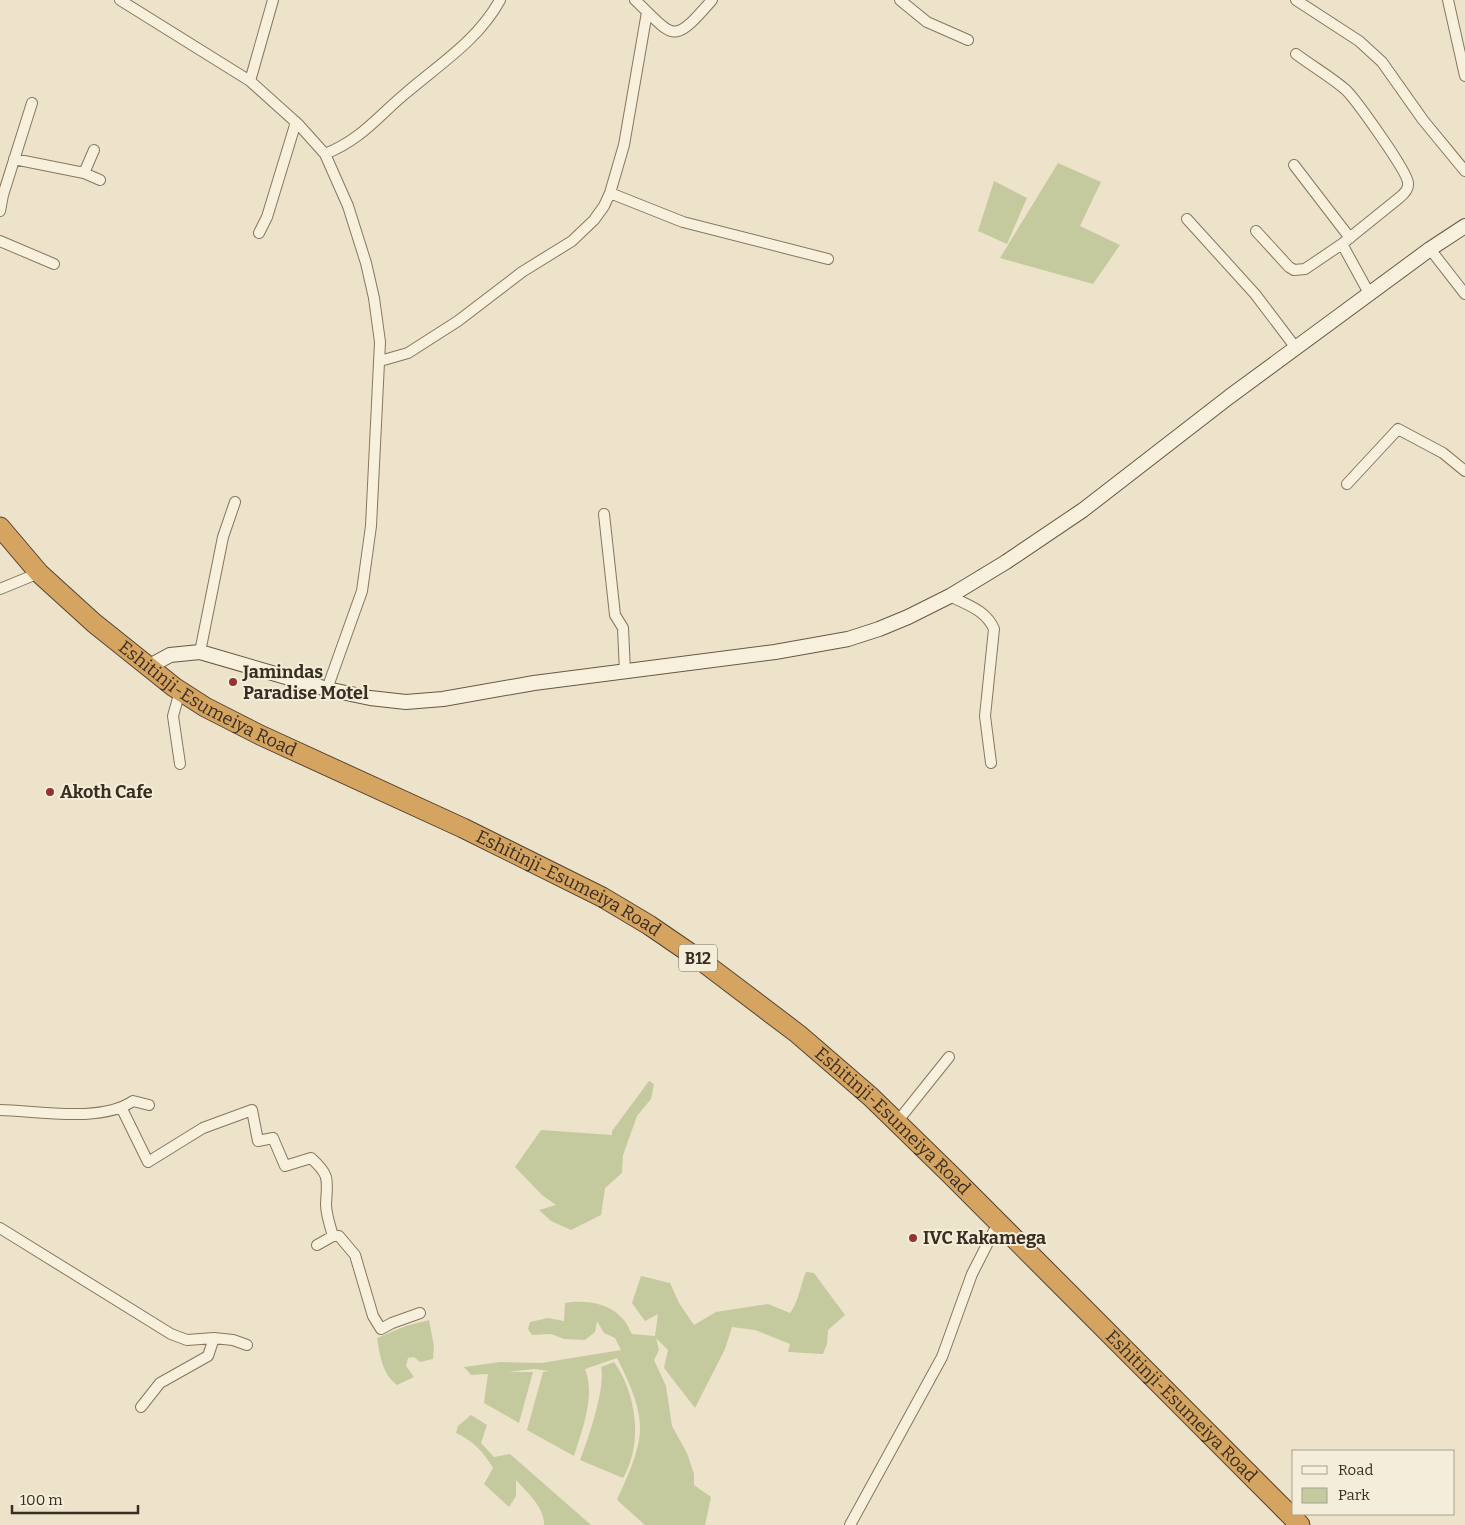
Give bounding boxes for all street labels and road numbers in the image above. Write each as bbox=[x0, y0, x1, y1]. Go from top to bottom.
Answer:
street label: Eshitinji-Esumeiya Road bbox=[114, 636, 300, 761]
street label: Eshitinji-Esumeiya Road bbox=[473, 825, 665, 941]
road number: B12 bbox=[679, 944, 717, 971]
street label: Eshitinji-Esumeiya Road bbox=[810, 1042, 975, 1199]
street label: Eshitinji-Esumeiya Road bbox=[1101, 1325, 1262, 1487]

